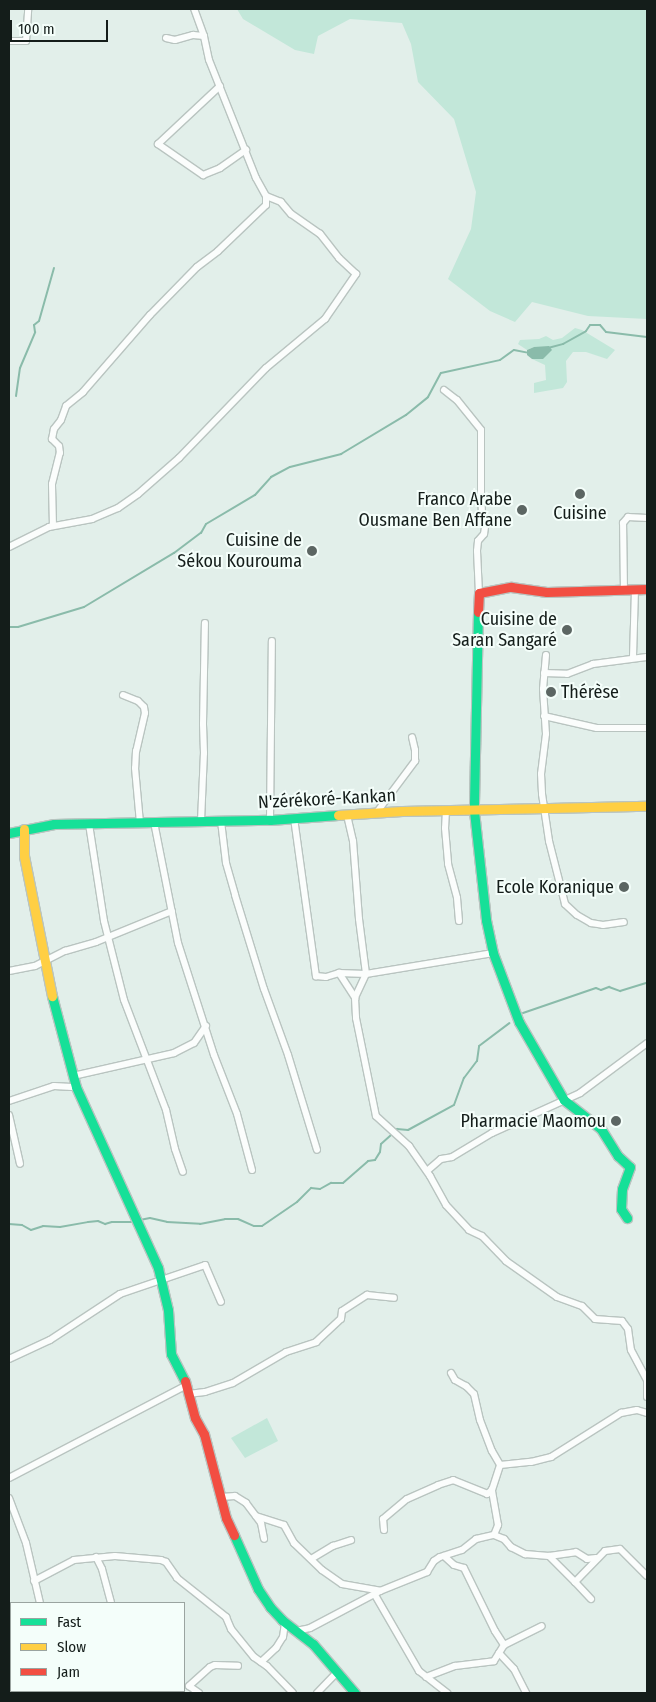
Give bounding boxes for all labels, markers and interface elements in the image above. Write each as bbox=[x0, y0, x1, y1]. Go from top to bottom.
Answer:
scale bar bbox=[12, 10, 110, 42]
text: 100 m bbox=[18, 20, 55, 38]
marker: Cuisine bbox=[574, 488, 586, 500]
place label: Franco Arabe Ousmane Ben Affane bbox=[359, 489, 512, 532]
place label: Cuisine bbox=[553, 502, 607, 524]
marker: Franco Arabe Ousmane Ben Affane bbox=[516, 504, 528, 516]
place label: Cuisine de Sékou Kourouma bbox=[177, 530, 302, 572]
marker: Cuisine de Sékou Kourouma bbox=[306, 545, 318, 557]
place label: Cuisine de Saran Sangaré bbox=[452, 609, 557, 652]
marker: Cuisine de Saran Sangaré bbox=[561, 624, 573, 636]
place label: Thérèse bbox=[561, 681, 619, 703]
marker: Thérèse bbox=[545, 686, 557, 698]
street label: N'zérékoré-Kankan bbox=[257, 785, 397, 813]
place label: Ecole Koranique bbox=[496, 876, 614, 898]
marker: Ecole Koranique bbox=[618, 881, 630, 893]
place label: Pharmacie Maomou bbox=[461, 1110, 606, 1132]
marker: Pharmacie Maomou bbox=[610, 1115, 622, 1127]
legend bbox=[10, 1602, 185, 1692]
text: Fast bbox=[57, 1613, 81, 1631]
text: Slow bbox=[57, 1638, 86, 1656]
text: Jam bbox=[57, 1663, 80, 1681]

